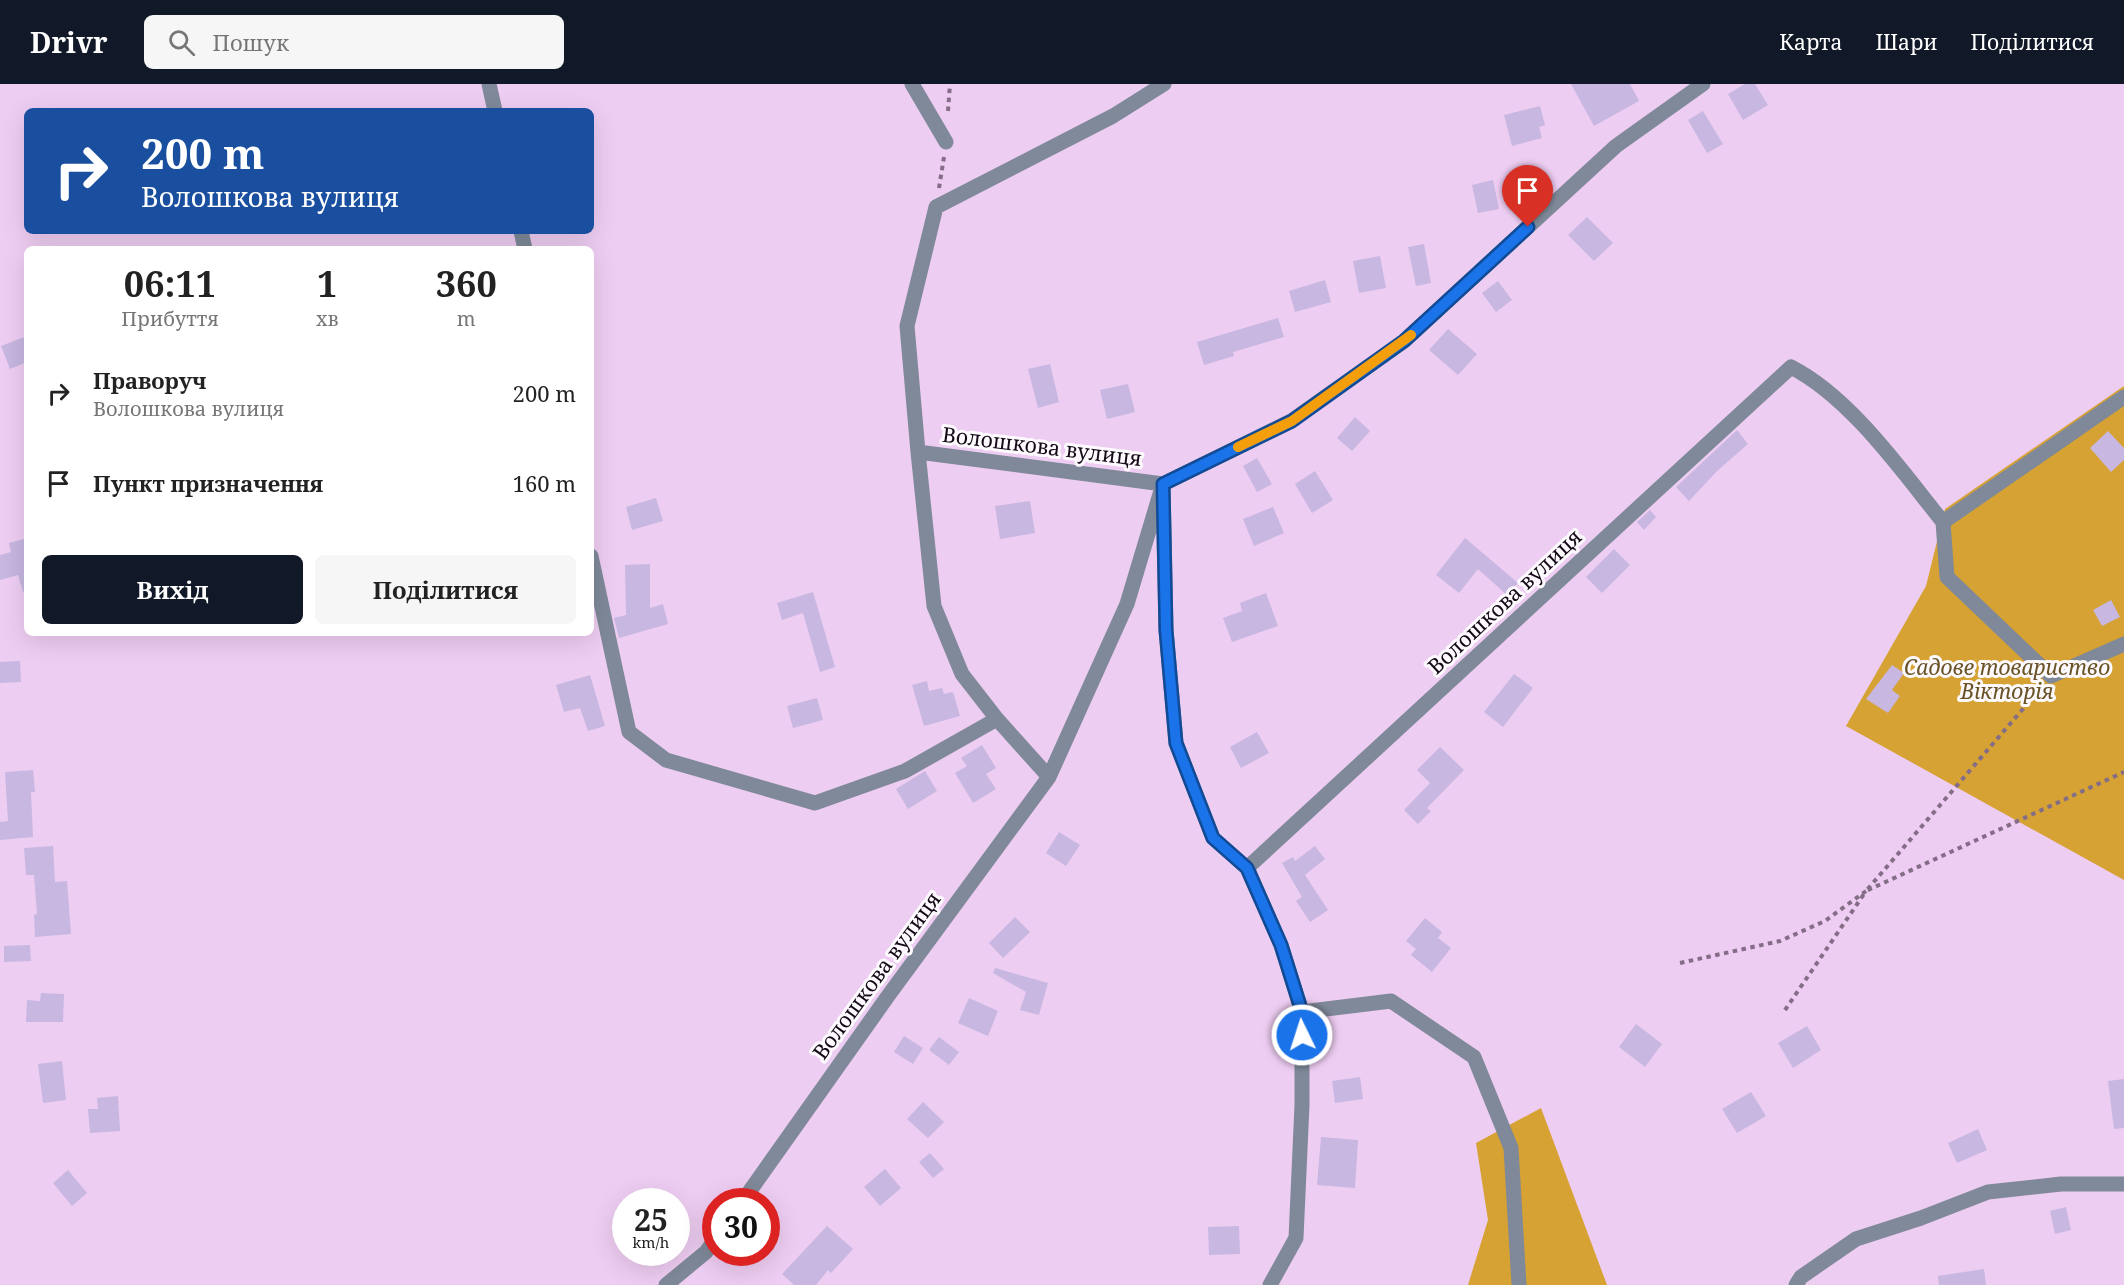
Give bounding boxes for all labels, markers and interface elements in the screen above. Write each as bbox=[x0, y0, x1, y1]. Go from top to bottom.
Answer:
search box bbox=[144, 15, 564, 69]
text: Drivr bbox=[30, 23, 108, 61]
icon: search bbox=[165, 26, 198, 59]
text: Пошук bbox=[213, 27, 289, 57]
text: Карта bbox=[1779, 28, 1842, 56]
text: Шари bbox=[1875, 28, 1937, 56]
text: Поділитися bbox=[1970, 28, 2094, 56]
text: 200 m bbox=[141, 124, 265, 181]
icon: right bbox=[42, 132, 120, 210]
pin bbox=[1502, 165, 1553, 227]
icon: arrive bbox=[1511, 174, 1544, 207]
text: Волошкова вулиця bbox=[141, 178, 399, 215]
text: 06:11 bbox=[124, 259, 216, 308]
text: 1 bbox=[317, 259, 337, 308]
text: 360 bbox=[436, 259, 497, 308]
text: Прибуття bbox=[121, 305, 219, 332]
text: хв bbox=[316, 305, 339, 332]
text: m bbox=[457, 305, 476, 332]
text: Праворуч bbox=[93, 365, 207, 395]
icon: right bbox=[42, 377, 75, 410]
text: 200 m bbox=[513, 378, 576, 408]
text: Волошкова вулиця bbox=[93, 395, 284, 422]
street label: Волошкова вулиця bbox=[941, 420, 1143, 472]
icon: arrive bbox=[42, 467, 75, 500]
text: Пункт призначення bbox=[93, 468, 323, 498]
text: 160 m bbox=[513, 468, 576, 498]
street label: Волошкова вулиця bbox=[1421, 523, 1587, 680]
button: Вихід bbox=[42, 555, 303, 624]
button: Поділитися bbox=[315, 555, 576, 624]
park label: Садове товариство Вікторія bbox=[1904, 653, 2110, 705]
street label: Волошкова вулиця bbox=[806, 886, 947, 1065]
position arrow bbox=[1270, 1003, 1334, 1067]
speed limit sign: 30 bbox=[702, 1188, 780, 1266]
text: 25 bbox=[634, 1199, 668, 1240]
text: km/h bbox=[633, 1232, 669, 1252]

